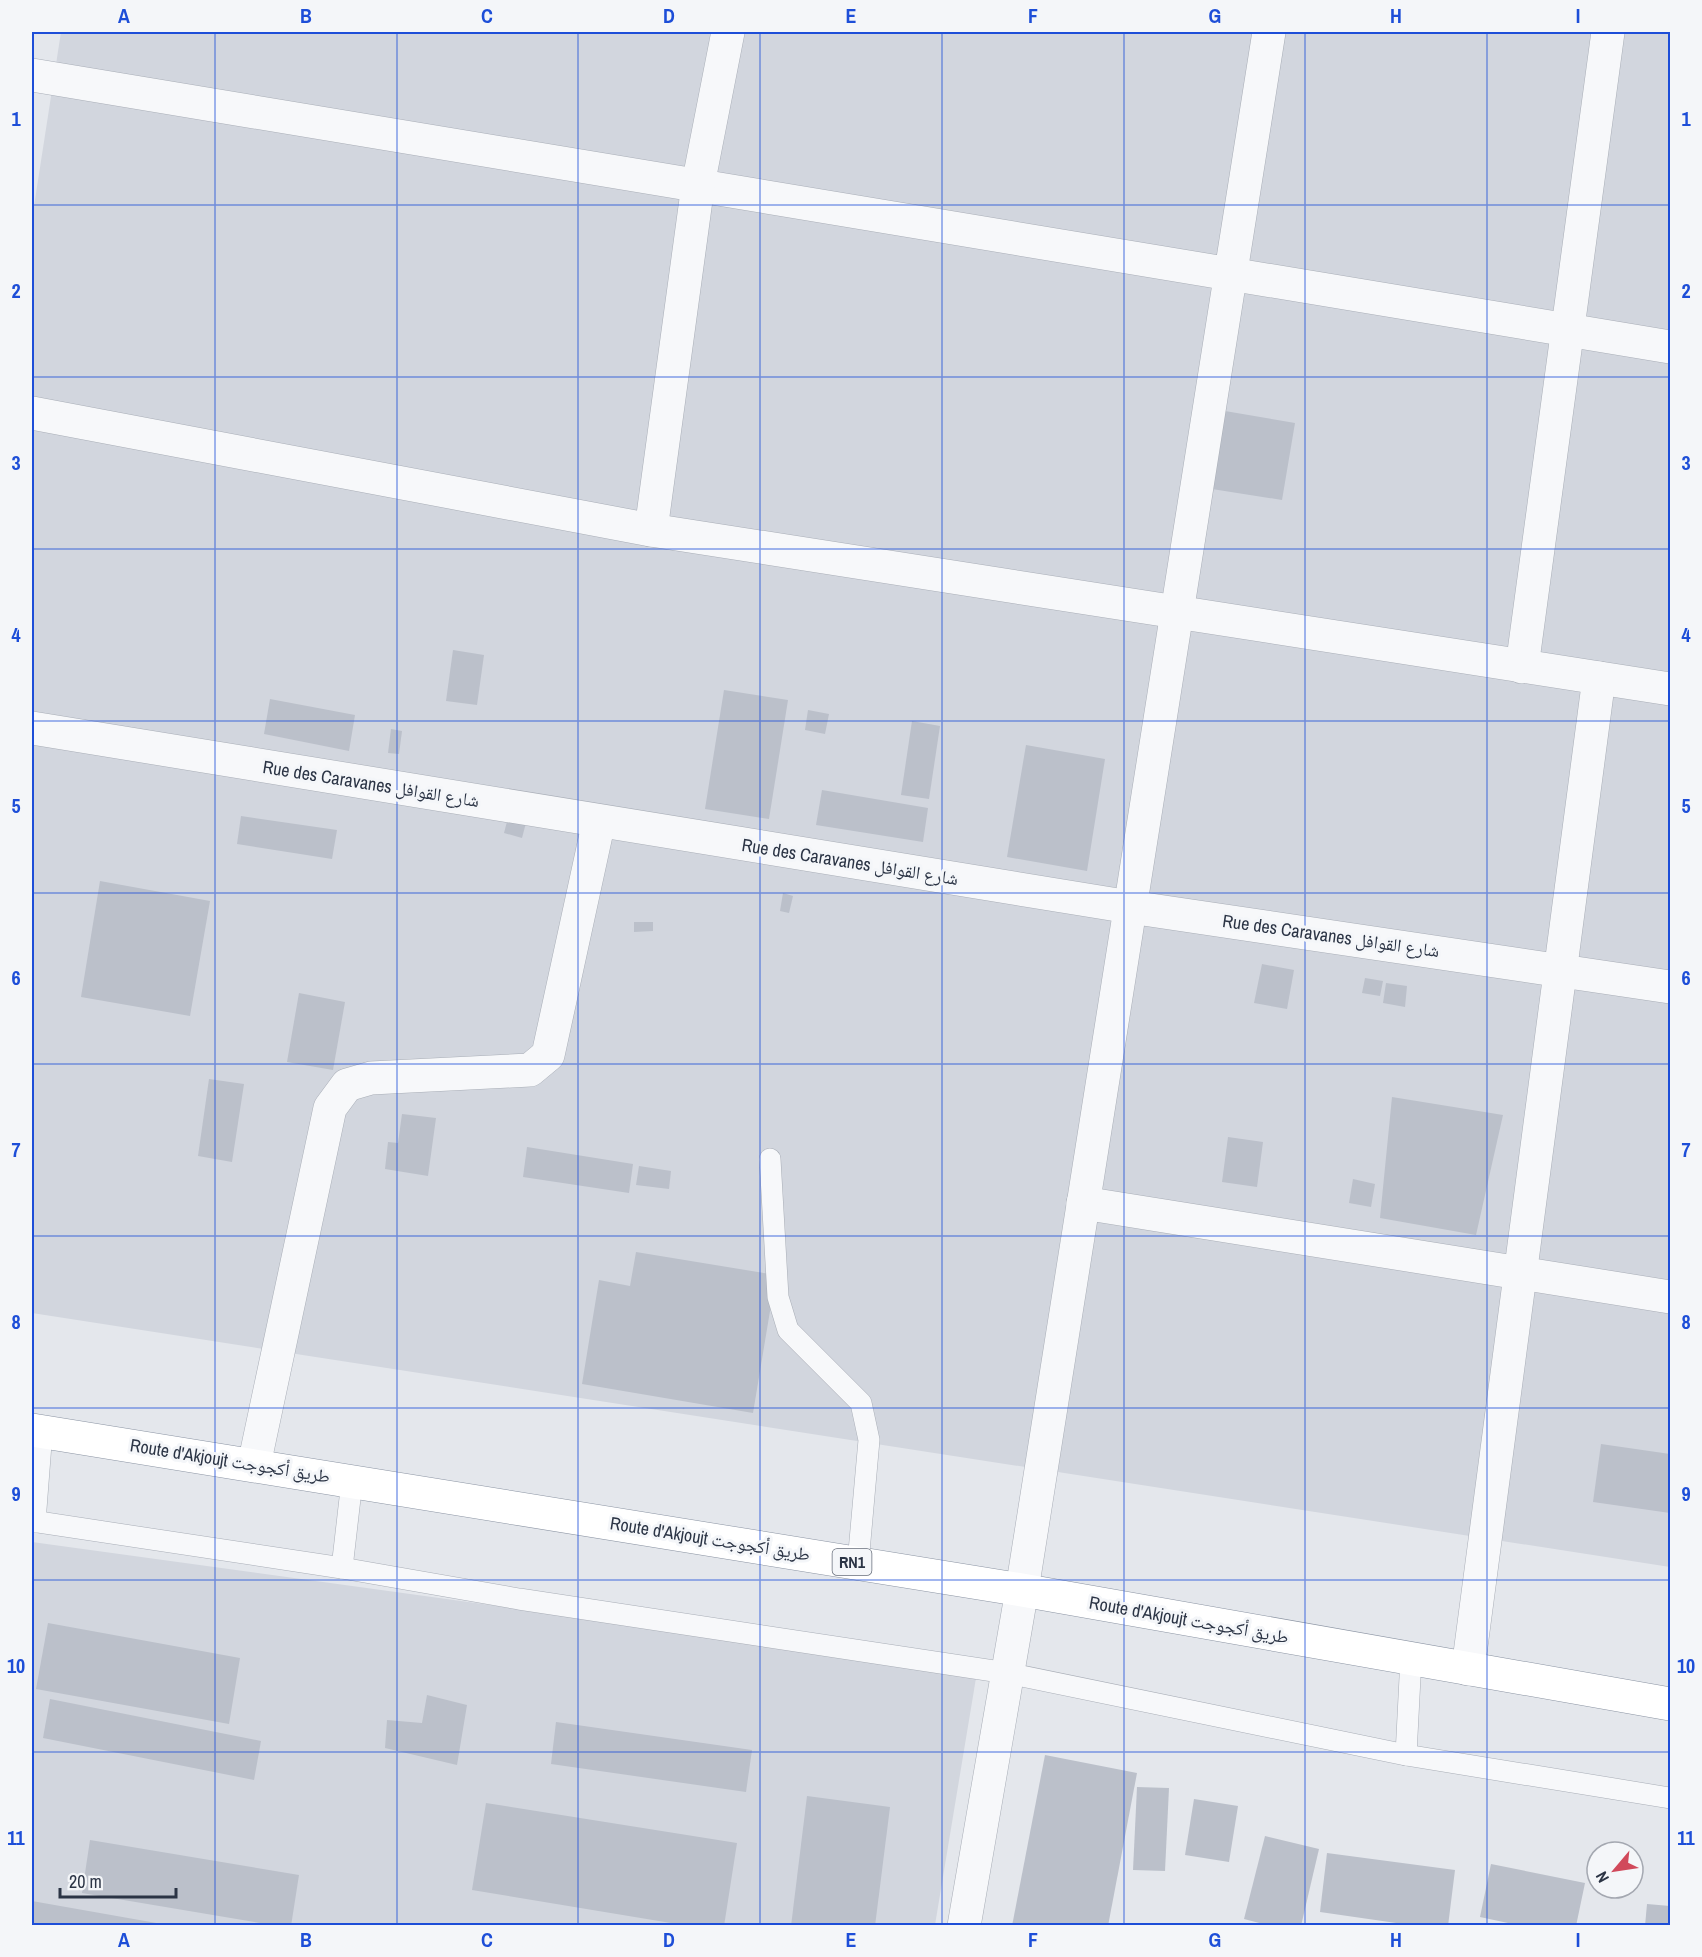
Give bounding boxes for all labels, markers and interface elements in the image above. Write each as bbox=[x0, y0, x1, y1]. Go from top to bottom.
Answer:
text: A bbox=[118, 2, 130, 29]
text: B bbox=[300, 2, 312, 29]
text: C bbox=[481, 2, 493, 29]
text: D bbox=[663, 2, 675, 29]
text: E bbox=[846, 2, 857, 29]
text: F bbox=[1028, 2, 1038, 29]
text: G bbox=[1209, 2, 1221, 29]
text: H bbox=[1390, 2, 1402, 29]
text: I bbox=[1576, 2, 1580, 29]
text: 1 bbox=[11, 105, 21, 132]
text: 1 bbox=[1681, 105, 1691, 132]
text: 2 bbox=[11, 277, 21, 304]
text: 2 bbox=[1681, 277, 1691, 304]
text: 3 bbox=[11, 449, 21, 476]
text: 3 bbox=[1681, 449, 1691, 476]
text: 4 bbox=[11, 621, 21, 648]
text: 4 bbox=[1681, 621, 1691, 648]
street label: Rue des Caravanes شارع القوافل bbox=[261, 754, 481, 813]
text: 5 bbox=[11, 792, 21, 819]
text: 5 bbox=[1681, 792, 1691, 819]
street label: Rue des Caravanes شارع القوافل bbox=[740, 832, 960, 891]
street label: Rue des Caravanes شارع القوافل bbox=[1221, 908, 1441, 963]
text: 6 bbox=[11, 964, 21, 991]
text: 6 bbox=[1681, 964, 1691, 991]
text: 7 bbox=[11, 1136, 21, 1163]
text: 7 bbox=[1681, 1136, 1691, 1163]
text: 8 bbox=[11, 1308, 21, 1335]
text: 8 bbox=[1681, 1308, 1691, 1335]
street label: Route d'Akjoujt طريق أكجوجت bbox=[128, 1432, 332, 1489]
text: 9 bbox=[11, 1480, 21, 1507]
text: 9 bbox=[1681, 1480, 1691, 1507]
street label: Route d'Akjoujt طريق أكجوجت bbox=[608, 1510, 812, 1567]
road number: RN1 bbox=[832, 1549, 872, 1575]
street label: Route d'Akjoujt طريق أكجوجت bbox=[1087, 1590, 1291, 1649]
text: 10 bbox=[7, 1652, 25, 1679]
text: 10 bbox=[1677, 1652, 1695, 1679]
text: 11 bbox=[7, 1824, 26, 1851]
text: 11 bbox=[1677, 1824, 1696, 1851]
north arrow bbox=[1585, 1840, 1645, 1900]
scale bar bbox=[60, 1861, 176, 1899]
text: N bbox=[1590, 1868, 1614, 1887]
text: 20 m bbox=[69, 1869, 102, 1894]
text: A bbox=[118, 1926, 130, 1953]
text: B bbox=[300, 1926, 312, 1953]
text: C bbox=[481, 1926, 493, 1953]
text: D bbox=[663, 1926, 675, 1953]
text: E bbox=[846, 1926, 857, 1953]
text: F bbox=[1028, 1926, 1038, 1953]
text: G bbox=[1209, 1926, 1221, 1953]
text: H bbox=[1390, 1926, 1402, 1953]
text: I bbox=[1576, 1926, 1580, 1953]

